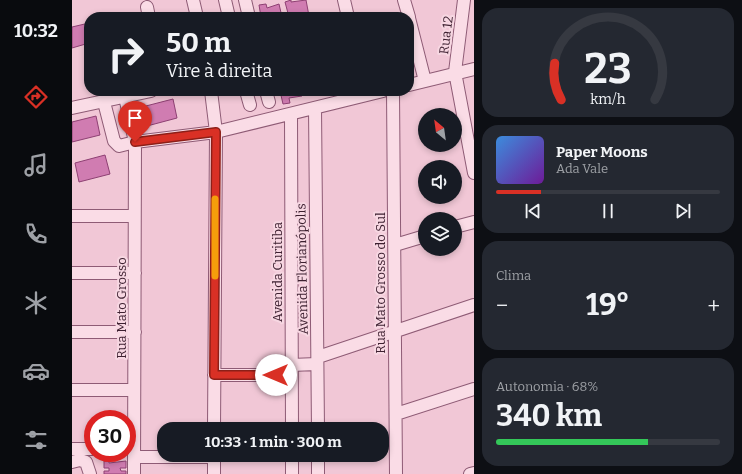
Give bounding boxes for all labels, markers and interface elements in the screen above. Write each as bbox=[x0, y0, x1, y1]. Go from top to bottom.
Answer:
street label: Rua 12 bbox=[436, 15, 456, 55]
text: 10:32 bbox=[14, 20, 58, 42]
text: 50 m bbox=[166, 26, 231, 59]
icon: right bbox=[100, 28, 152, 80]
text: 23 bbox=[584, 44, 632, 94]
text: Vire à direita bbox=[166, 60, 272, 82]
icon: directions bbox=[22, 83, 50, 111]
text: km/h bbox=[590, 91, 626, 108]
pin bbox=[118, 101, 152, 142]
icon: arrive bbox=[124, 107, 146, 129]
north arrow bbox=[418, 108, 462, 152]
map controls bbox=[418, 108, 462, 256]
text: Paper Moons bbox=[556, 143, 648, 161]
icon: music bbox=[22, 151, 50, 179]
button: sound bbox=[418, 160, 462, 204]
text: Ada Vale bbox=[556, 161, 608, 176]
icon: previous bbox=[522, 200, 544, 222]
icon: pause bbox=[597, 200, 619, 222]
icon: next bbox=[672, 200, 694, 222]
street label: Avenida Florianópolis bbox=[293, 203, 311, 335]
street label: Rua Mato Grosso do Sul bbox=[373, 212, 388, 354]
button: layers bbox=[418, 212, 462, 256]
icon: phone bbox=[22, 220, 50, 248]
street label: Avenida Curitiba bbox=[270, 222, 285, 322]
street label: Rua Mato Grosso bbox=[114, 257, 129, 359]
text: Clima bbox=[496, 268, 531, 283]
text: 19° bbox=[586, 287, 630, 323]
icon: climate bbox=[22, 289, 50, 317]
text: − bbox=[496, 292, 508, 319]
text: + bbox=[707, 292, 720, 319]
position arrow bbox=[255, 354, 297, 396]
icon: car bbox=[22, 357, 50, 385]
text: Autonomia · 68% bbox=[496, 379, 598, 394]
text: 340 km bbox=[496, 398, 602, 434]
speed limit sign: 30 bbox=[84, 410, 136, 462]
icon: filters bbox=[22, 426, 50, 454]
text: 10:33 · 1 min · 300 m bbox=[205, 433, 341, 451]

